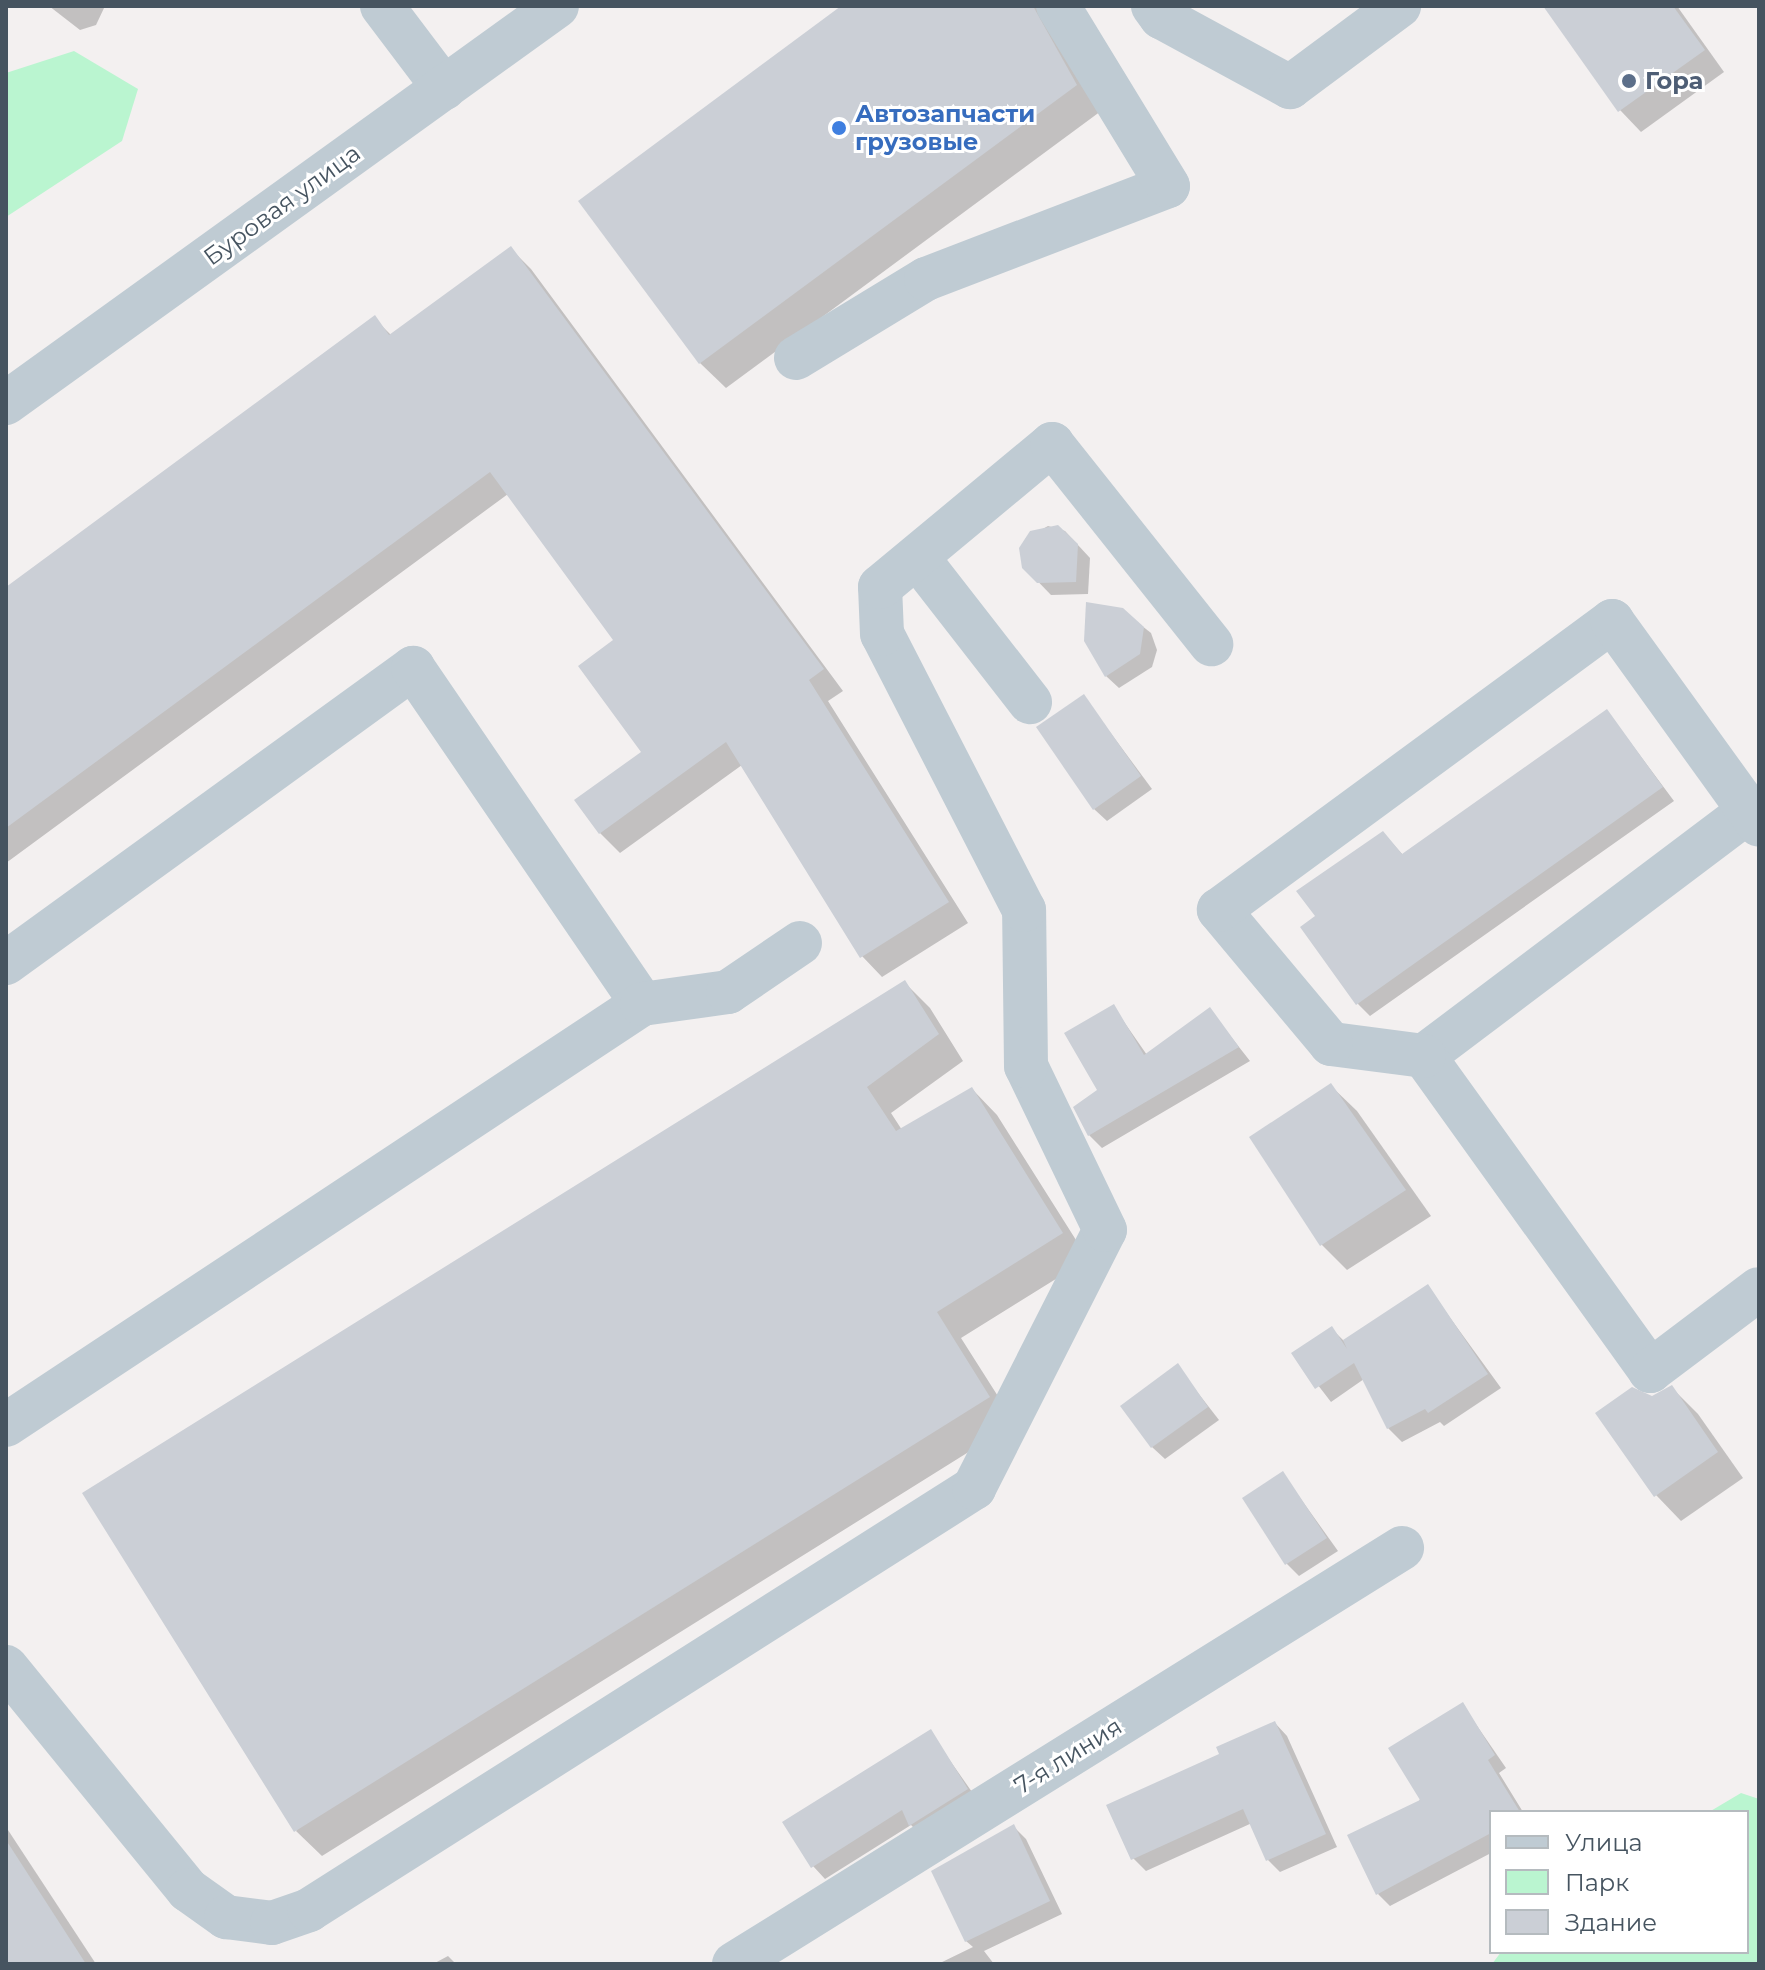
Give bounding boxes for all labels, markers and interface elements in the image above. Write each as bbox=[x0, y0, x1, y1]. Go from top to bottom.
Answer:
place label: Гора bbox=[1645, 67, 1703, 95]
marker: Гора bbox=[1620, 72, 1638, 90]
place label: Автозапчасти грузовые bbox=[855, 100, 1035, 156]
marker: Автозапчасти грузовые bbox=[830, 119, 848, 137]
street label: Буровая улица bbox=[198, 139, 366, 271]
street label: 7-я линия bbox=[1009, 1712, 1127, 1800]
legend bbox=[1489, 1810, 1749, 1954]
text: Улица bbox=[1565, 1828, 1643, 1857]
text: Парк bbox=[1565, 1868, 1629, 1897]
text: Здание bbox=[1565, 1908, 1657, 1937]

